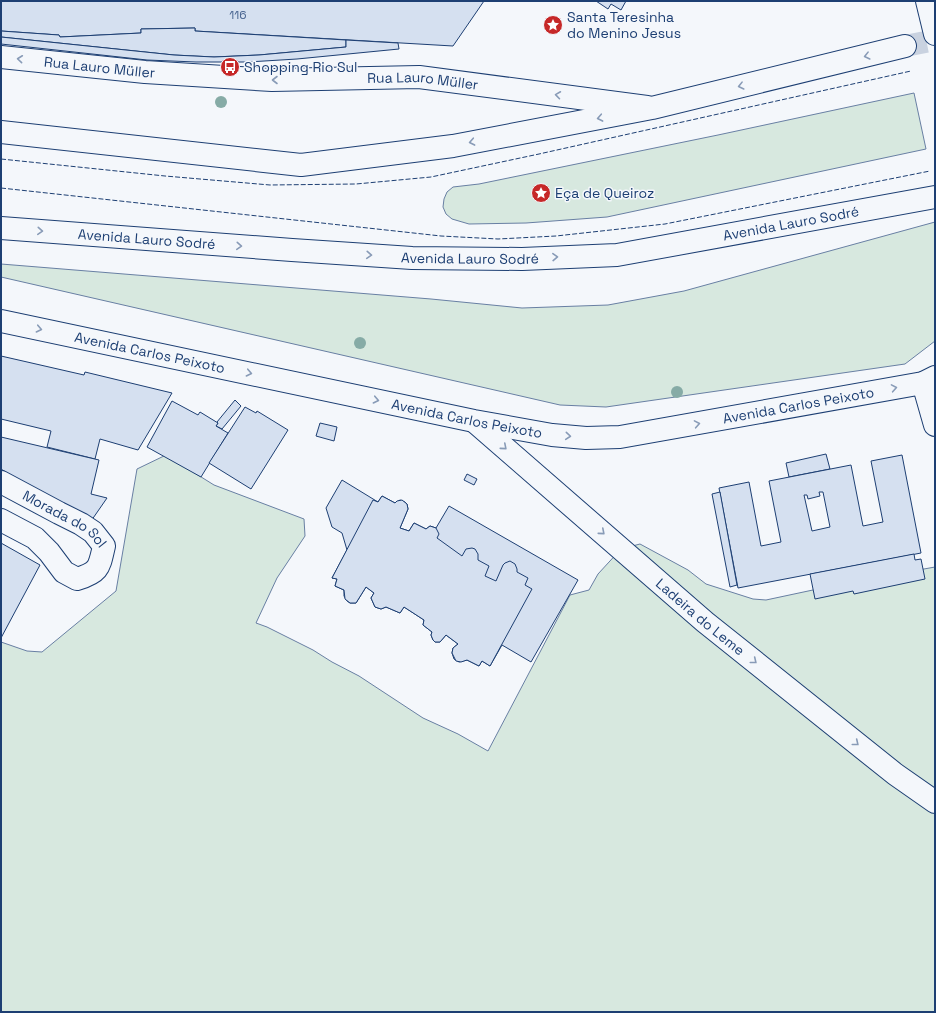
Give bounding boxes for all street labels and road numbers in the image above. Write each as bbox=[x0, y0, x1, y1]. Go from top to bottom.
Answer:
street label: Rua Lauro Müller bbox=[43, 53, 156, 82]
street label: Rua Lauro Müller bbox=[367, 68, 479, 94]
street label: Avenida Lauro Sodré bbox=[722, 202, 860, 244]
street label: Avenida Lauro Sodré bbox=[77, 225, 216, 253]
street label: Avenida Lauro Sodré bbox=[400, 248, 539, 268]
street label: Avenida Carlos Peixoto bbox=[73, 328, 227, 377]
street label: Avenida Carlos Peixoto bbox=[721, 383, 875, 428]
street label: Avenida Carlos Peixoto bbox=[390, 395, 544, 442]
street label: Morada do Sol bbox=[20, 486, 111, 551]
street label: Ladeira do Leme bbox=[652, 574, 748, 659]

